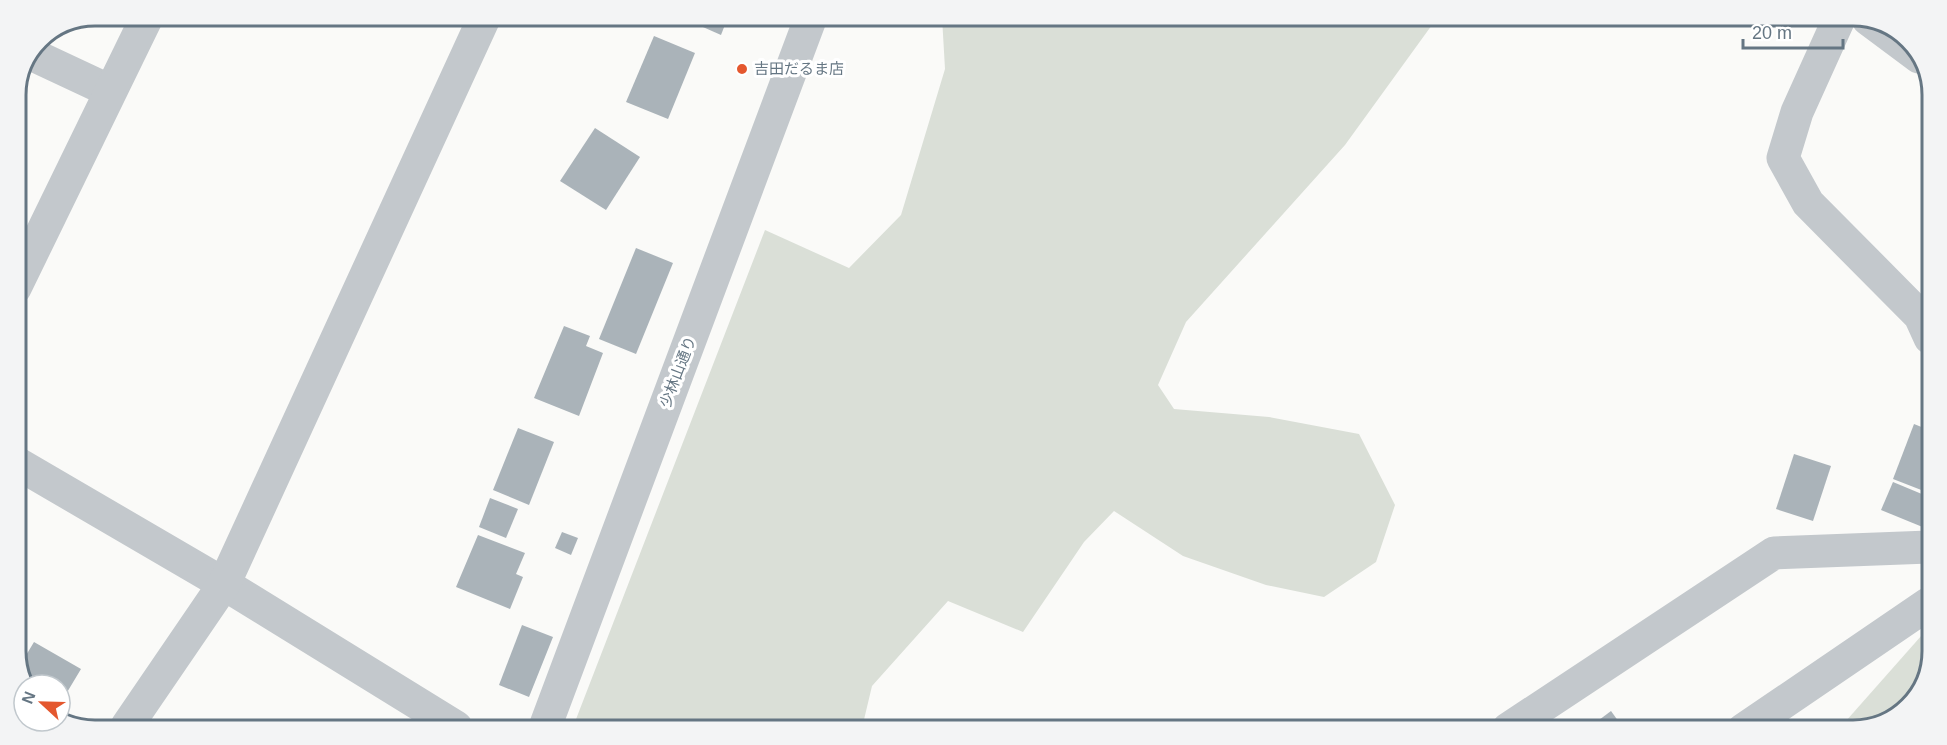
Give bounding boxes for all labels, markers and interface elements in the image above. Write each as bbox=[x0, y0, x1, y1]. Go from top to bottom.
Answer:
scale bar bbox=[1743, 12, 1844, 50]
text: 20 m bbox=[1752, 23, 1792, 43]
place label: 吉田だるま店 bbox=[754, 60, 844, 77]
marker: 吉田だるま店 bbox=[735, 62, 749, 76]
street label: 少林山通り bbox=[656, 334, 699, 410]
north arrow bbox=[12, 673, 72, 733]
text: N bbox=[19, 689, 39, 706]

